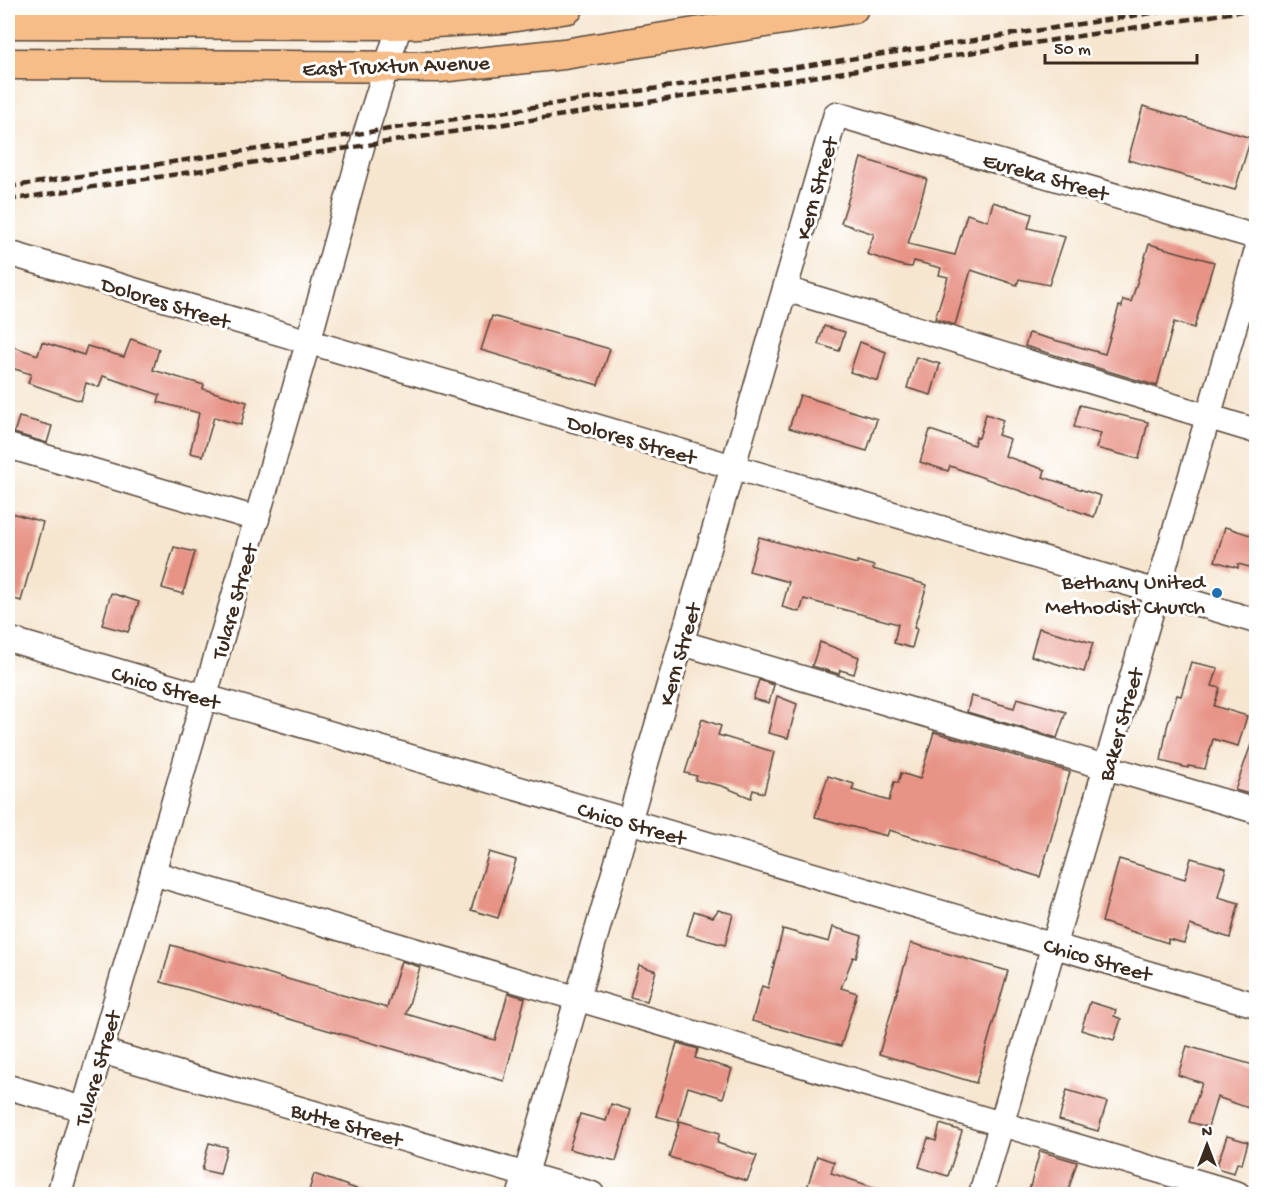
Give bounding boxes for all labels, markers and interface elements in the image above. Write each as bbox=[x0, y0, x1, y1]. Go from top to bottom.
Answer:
scale bar bbox=[1045, 27, 1196, 65]
text: 50 m bbox=[1054, 40, 1091, 61]
street label: East Truxtun Avenue bbox=[302, 52, 491, 84]
street label: Kern Street bbox=[792, 133, 846, 243]
street label: Eureka Street bbox=[979, 149, 1112, 210]
street label: Dolores Street bbox=[95, 272, 234, 337]
street label: Dolores Street bbox=[561, 410, 700, 473]
street label: Tulare Street bbox=[207, 539, 266, 665]
place label: Bethany United Methodist Church bbox=[1045, 571, 1207, 622]
marker: Bethany United Methodist Church bbox=[1210, 586, 1224, 600]
street label: Kern Street bbox=[655, 599, 709, 709]
street label: Chico Street bbox=[108, 662, 224, 718]
street label: Baker Street bbox=[1094, 664, 1152, 786]
street label: Chico Street bbox=[574, 798, 690, 854]
street label: Chico Street bbox=[1040, 934, 1156, 990]
street label: Tulare Street bbox=[70, 1006, 129, 1132]
street label: Butte Street bbox=[286, 1098, 407, 1156]
north arrow bbox=[1177, 1115, 1237, 1175]
text: N bbox=[1202, 1124, 1213, 1143]

